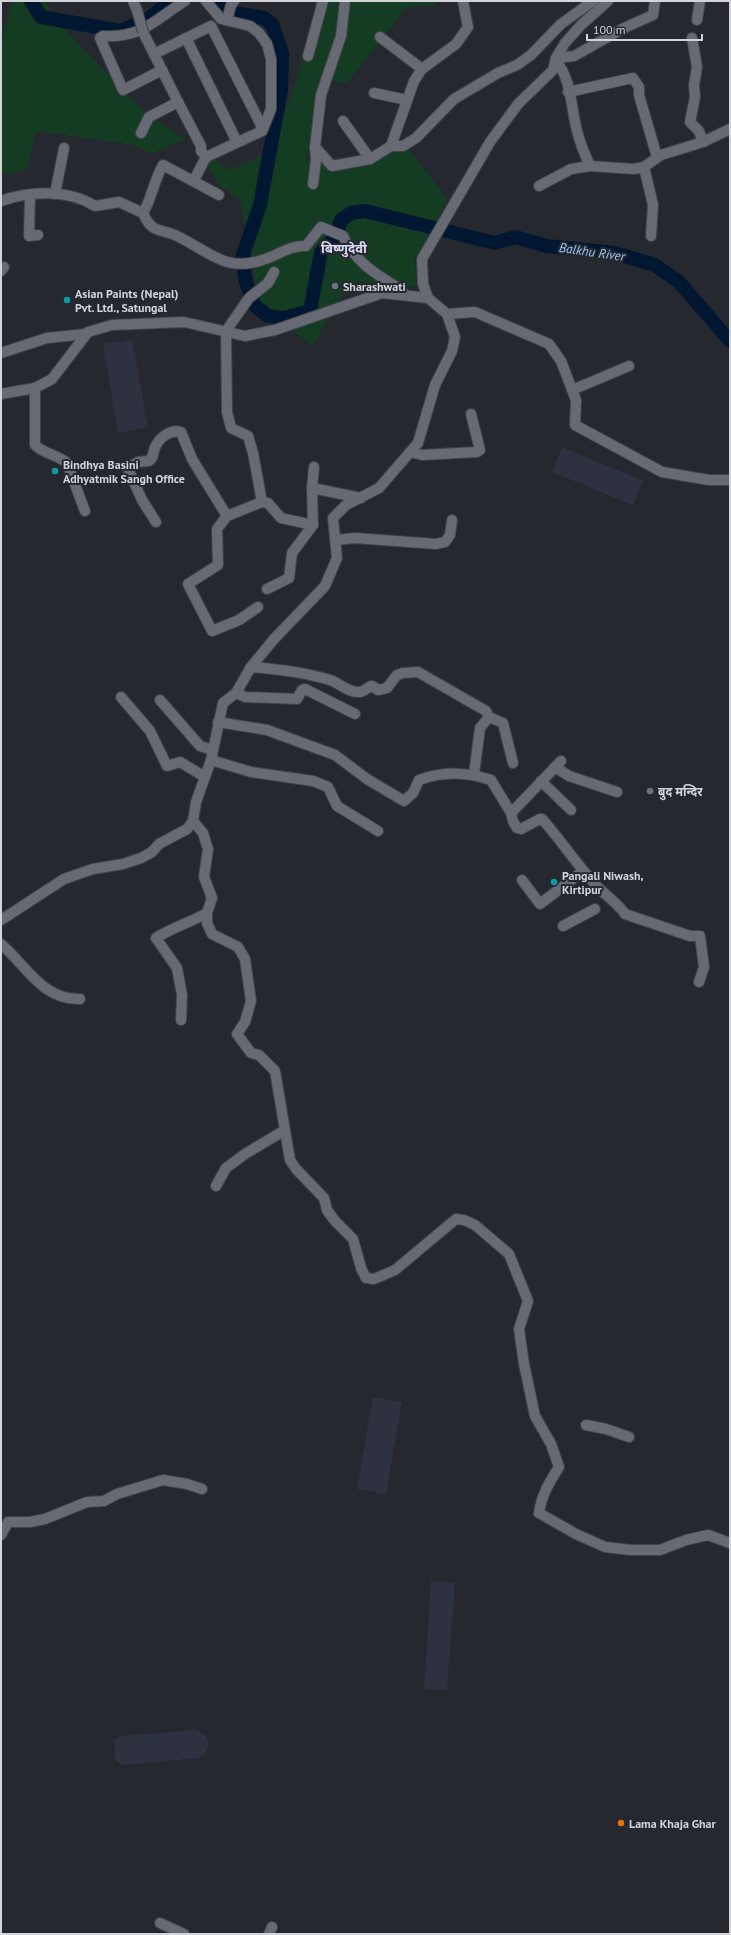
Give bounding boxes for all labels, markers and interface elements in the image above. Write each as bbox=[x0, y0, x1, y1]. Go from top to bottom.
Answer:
scale bar bbox=[587, 16, 702, 42]
text: 100 m bbox=[593, 22, 626, 37]
water label: Balkhu River bbox=[558, 239, 627, 265]
district label: बिष्णुदेवी bbox=[321, 240, 368, 258]
place label: Sharashwati bbox=[343, 279, 406, 294]
marker: Sharashwati bbox=[330, 281, 340, 291]
place label: Asian Paints (Nepal) Pvt. Ltd., Satungal bbox=[75, 286, 178, 315]
marker: Asian Paints (Nepal) Pvt. Ltd., Satungal bbox=[62, 295, 72, 305]
place label: Bindhya Basini Adhyatmik Sangh Office bbox=[63, 457, 185, 486]
marker: Bindhya Basini Adhyatmik Sangh Office bbox=[50, 466, 60, 476]
place label: बुद मन्दिर bbox=[658, 784, 703, 801]
marker: बुद मन्दिर bbox=[645, 786, 655, 796]
place label: Pangali Niwash, Kirtipur bbox=[562, 868, 644, 897]
marker: Pangali Niwash, Kirtipur bbox=[549, 877, 559, 887]
place label: Lama Khaja Ghar bbox=[629, 1816, 717, 1831]
marker: Lama Khaja Ghar bbox=[616, 1818, 626, 1828]

